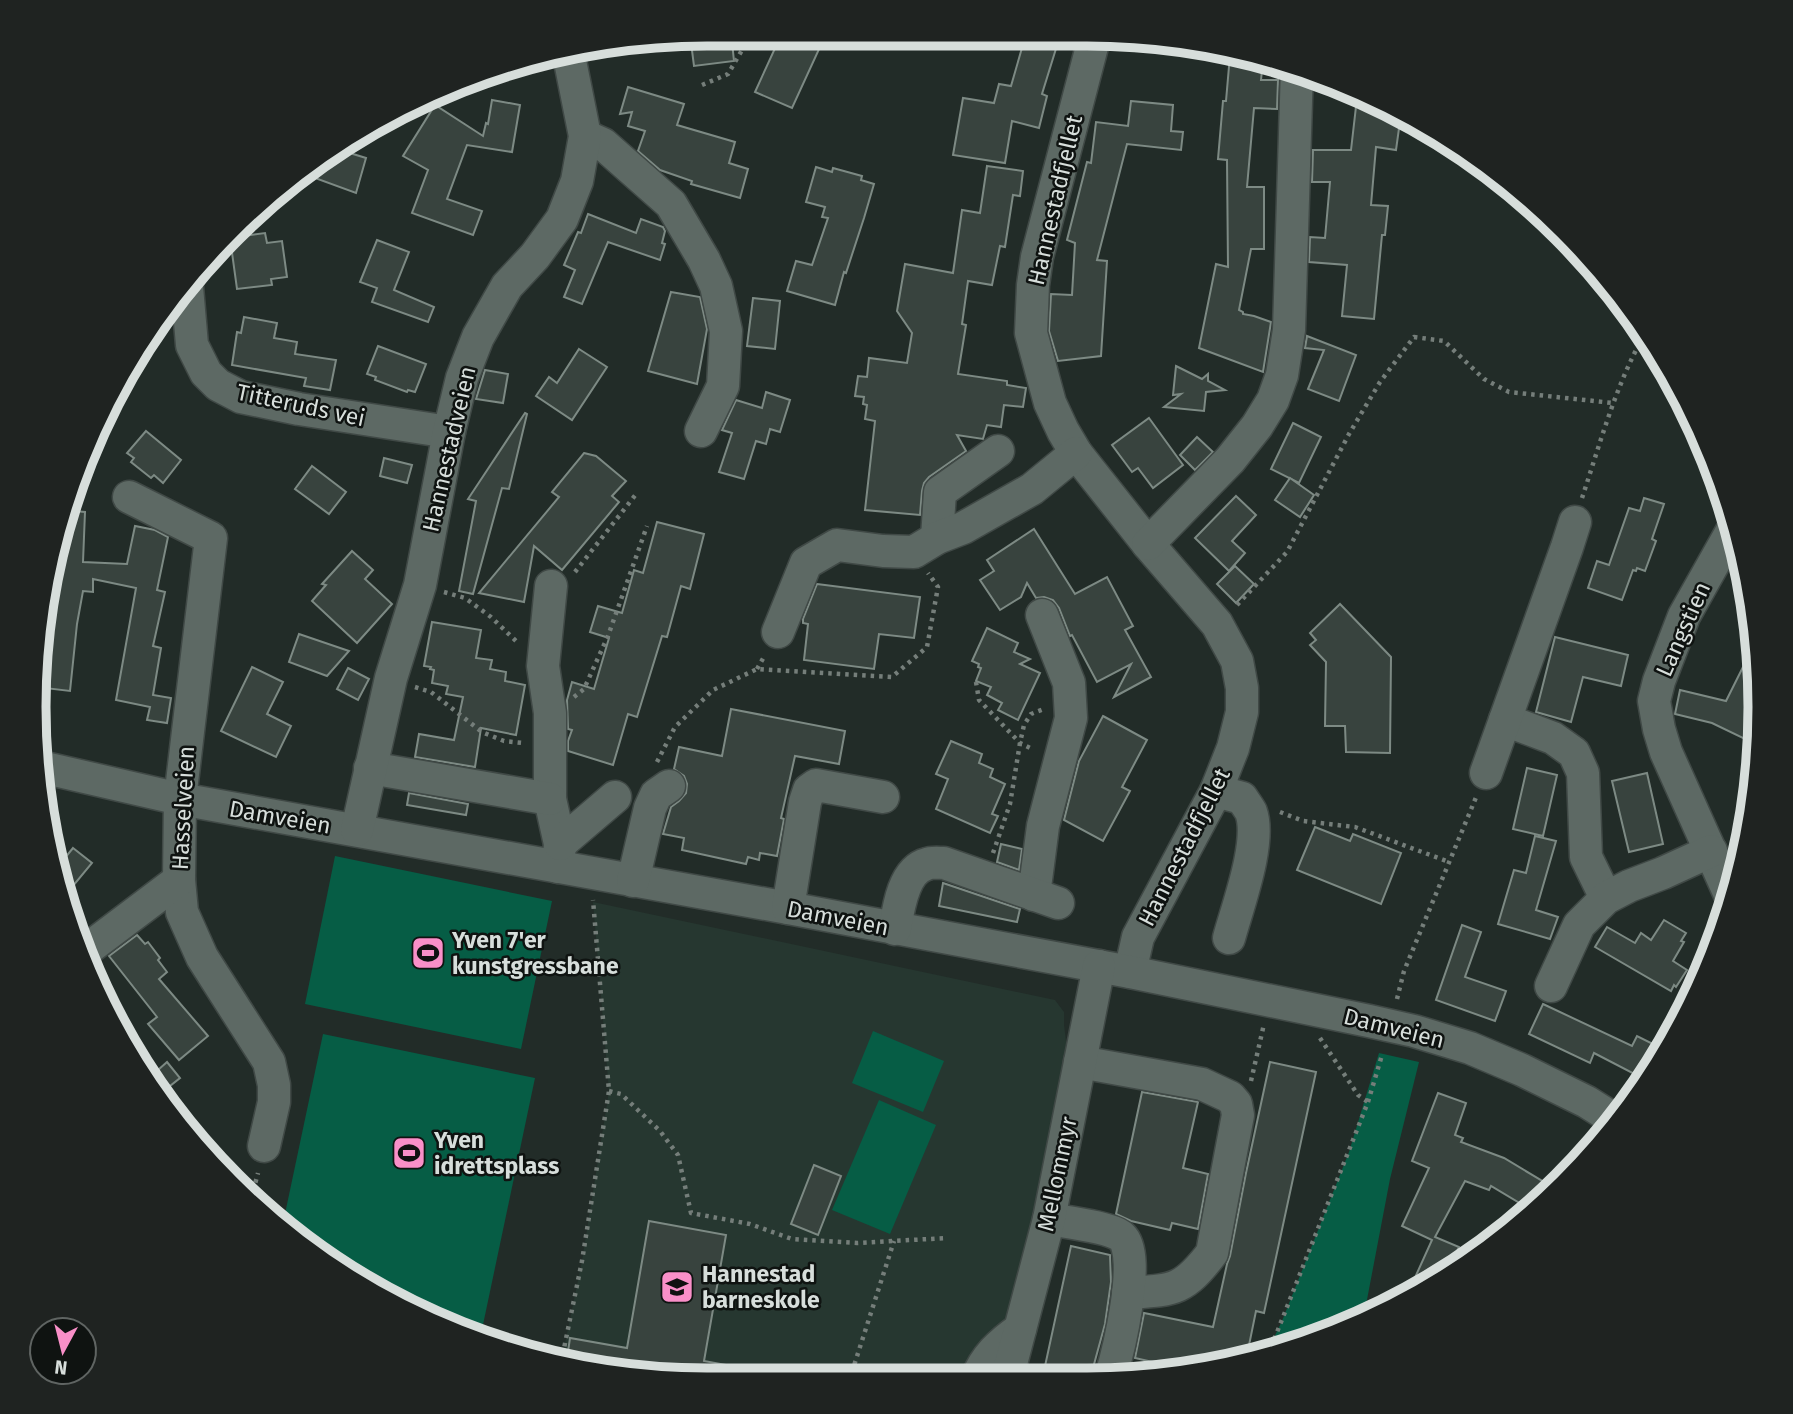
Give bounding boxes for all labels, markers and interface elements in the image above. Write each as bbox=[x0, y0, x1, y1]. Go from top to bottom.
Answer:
street label: Hannestadfjellet bbox=[1022, 112, 1088, 288]
street label: Hannestadveien bbox=[416, 363, 482, 535]
street label: Titteruds vei bbox=[234, 378, 368, 432]
street label: Langstien bbox=[1650, 577, 1716, 681]
street label: Hasselveien bbox=[166, 745, 200, 871]
street label: Hannestadfjellet bbox=[1132, 763, 1236, 931]
street label: Damveien bbox=[227, 794, 333, 840]
street label: Damveien bbox=[785, 894, 891, 942]
place label: Yven 7'er kunstgressbane bbox=[451, 926, 619, 980]
sports icon: Yven 7'er kunstgressbane bbox=[409, 934, 447, 972]
street label: Damveien bbox=[1341, 1002, 1447, 1054]
street label: Mellommyr bbox=[1031, 1114, 1083, 1234]
place label: Yven idrettsplass bbox=[433, 1126, 559, 1180]
sports icon: Yven idrettsplass bbox=[390, 1134, 428, 1172]
place label: Hannestad barneskole bbox=[702, 1260, 820, 1314]
school or university icon: Hannestad barneskole bbox=[658, 1268, 696, 1306]
north arrow bbox=[28, 1316, 98, 1386]
text: N bbox=[53, 1355, 69, 1380]

